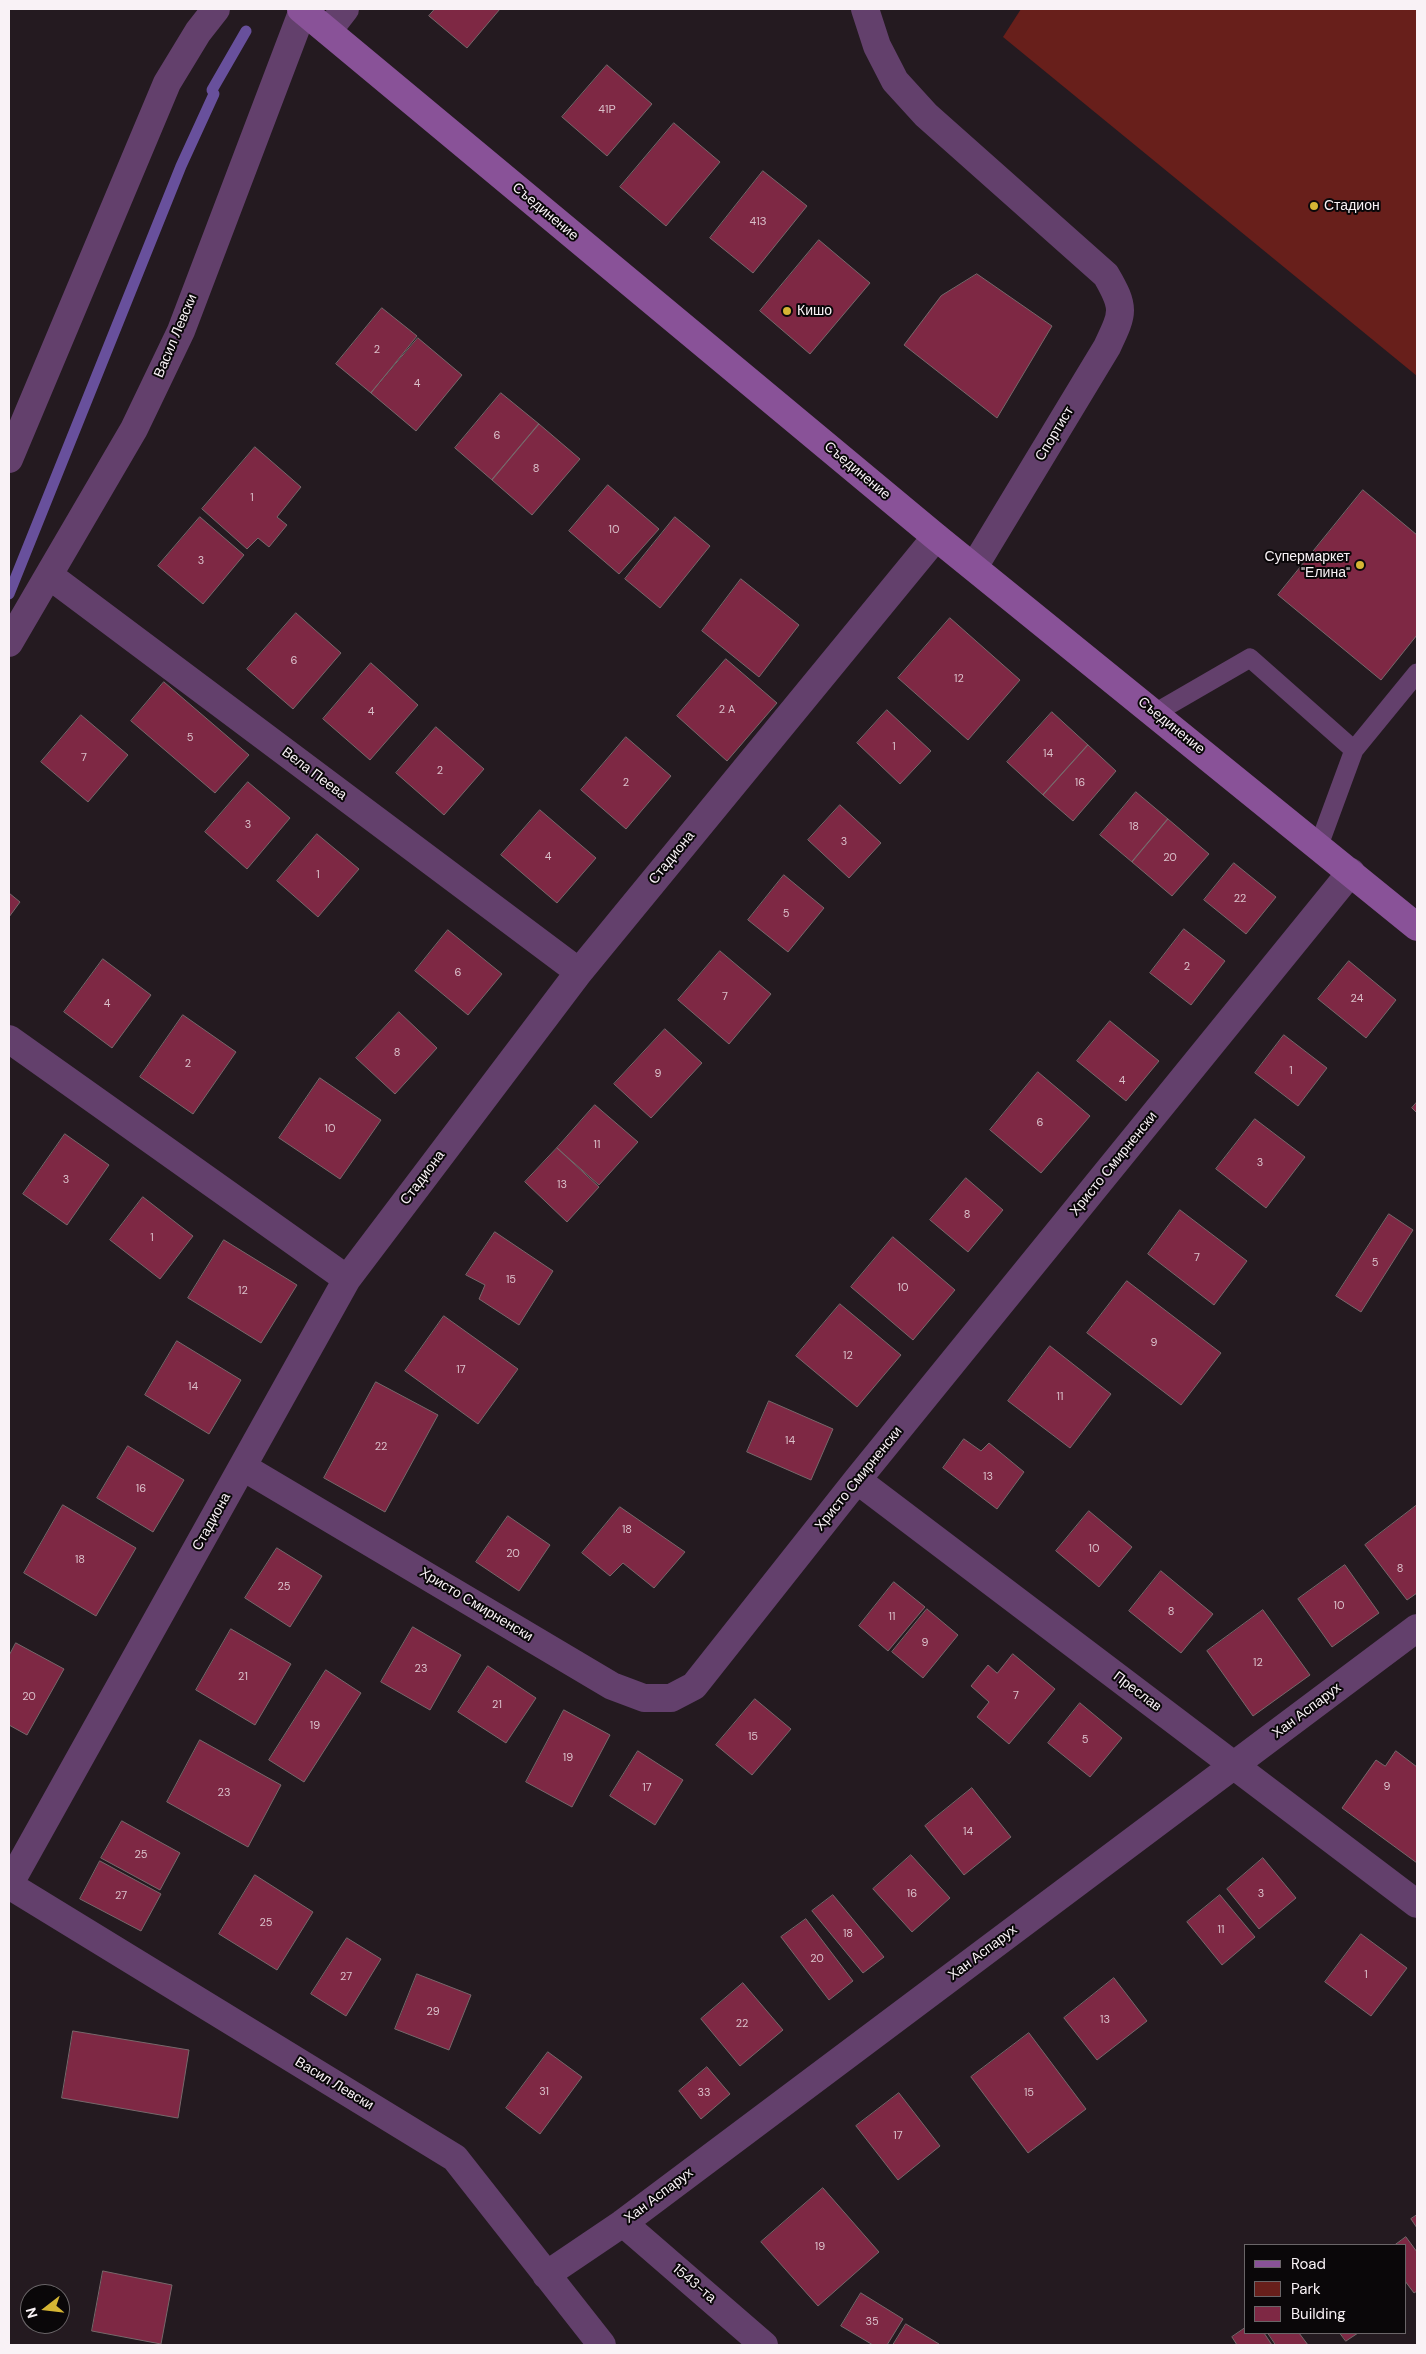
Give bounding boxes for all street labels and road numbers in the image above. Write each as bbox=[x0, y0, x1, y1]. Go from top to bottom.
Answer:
street label: Съединение bbox=[509, 179, 581, 245]
street label: Васил Левски bbox=[151, 292, 201, 380]
street label: Спортист bbox=[1032, 404, 1078, 464]
street label: Съединение bbox=[821, 438, 893, 504]
street label: Съединение bbox=[1134, 694, 1208, 758]
street label: Вела Пеева bbox=[278, 744, 350, 804]
street label: Стадиона bbox=[646, 828, 698, 888]
street label: Христо Смирненски bbox=[1067, 1108, 1161, 1220]
street label: Стадиона bbox=[397, 1148, 449, 1208]
street label: Христо Смирненски bbox=[812, 1423, 906, 1535]
street label: Стадиона bbox=[189, 1490, 235, 1554]
street label: Христо Смирненски bbox=[416, 1565, 536, 1645]
street label: Преслав bbox=[1110, 1668, 1164, 1716]
street label: Хан Аспарух bbox=[1269, 1680, 1345, 1742]
street label: Хан Аспарух bbox=[945, 1922, 1021, 1984]
street label: Васил Левски bbox=[292, 2054, 376, 2114]
street label: Хан Аспарух bbox=[621, 2165, 697, 2227]
street label: 1543-та bbox=[669, 2261, 719, 2307]

